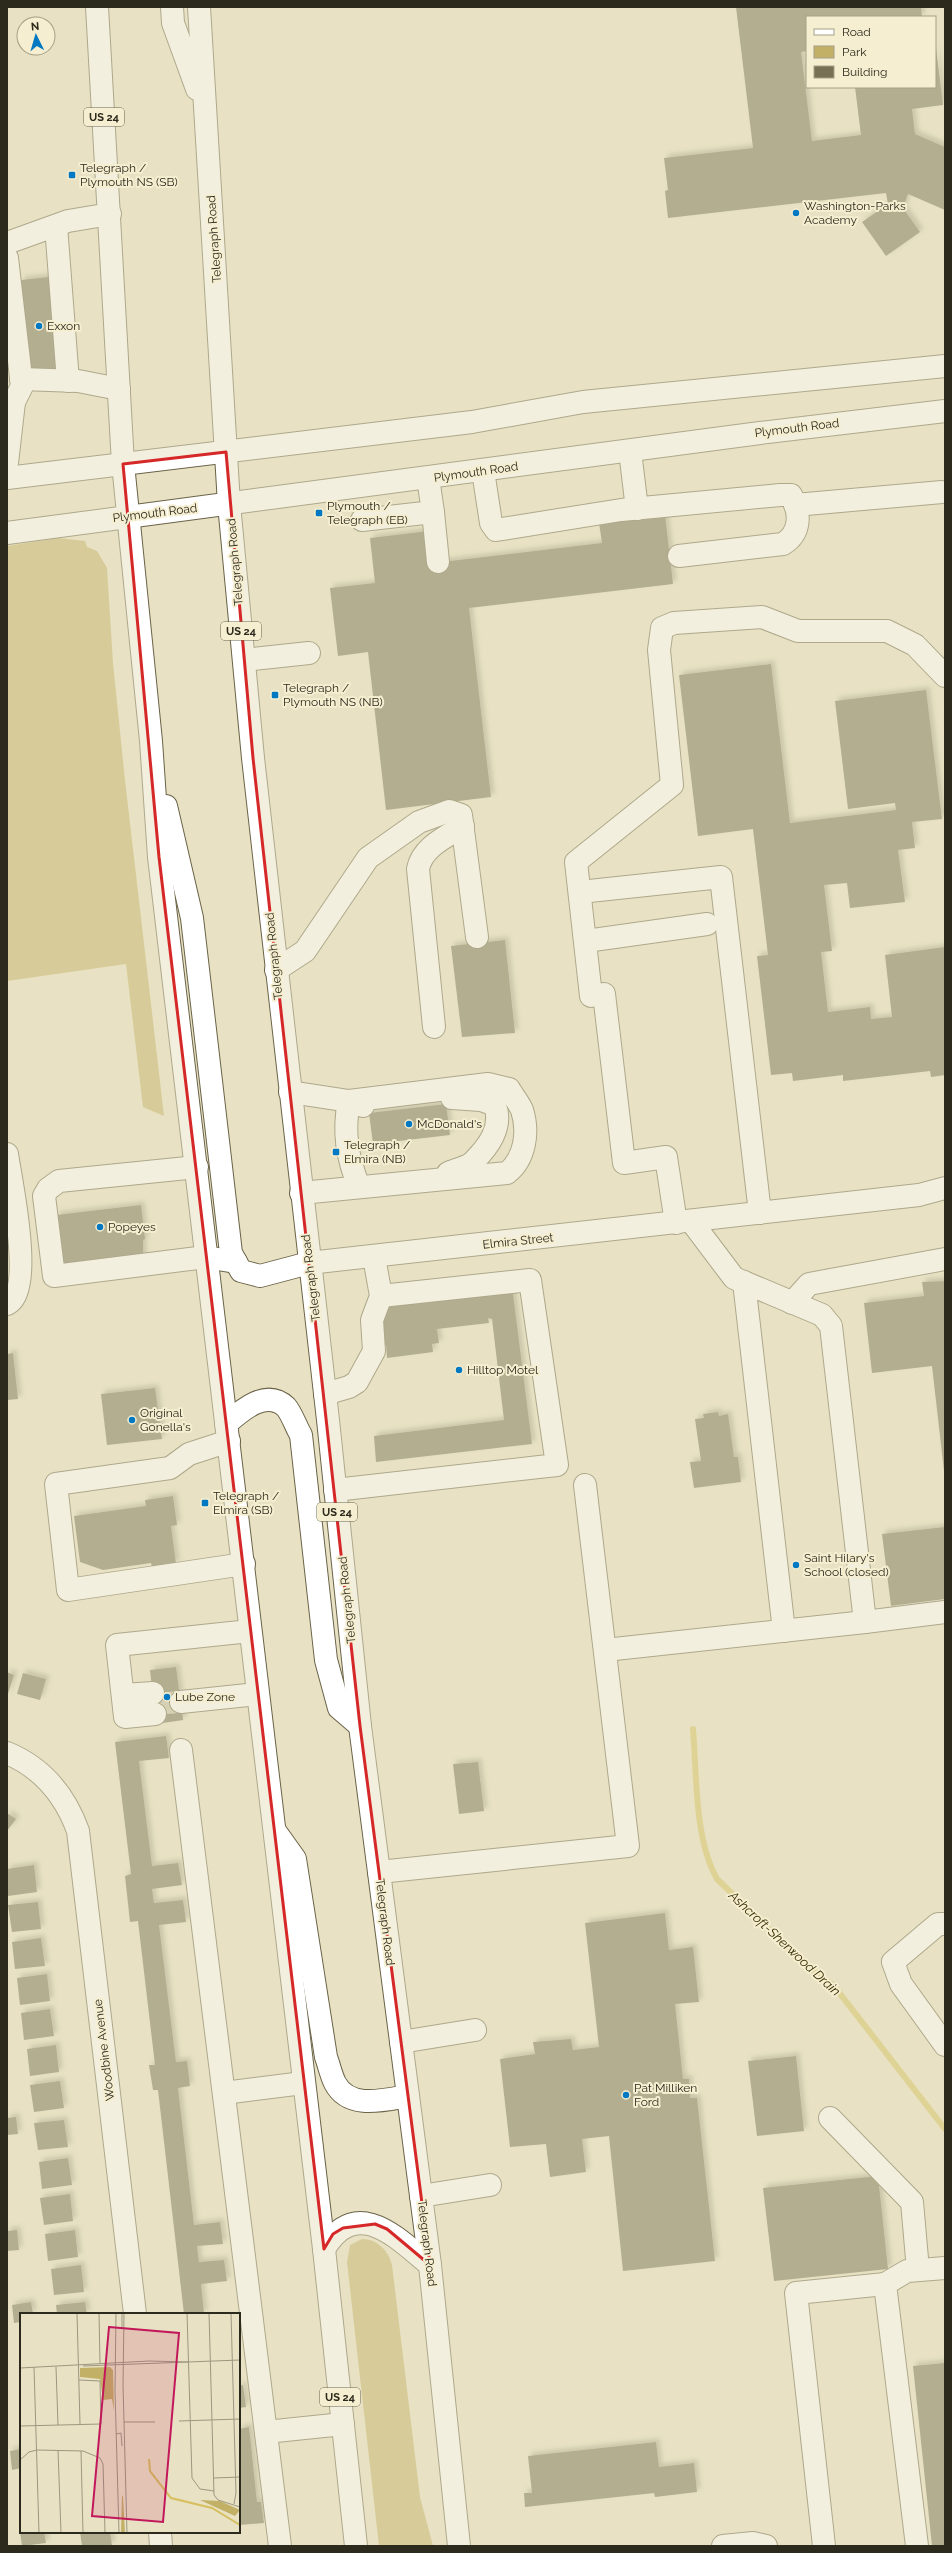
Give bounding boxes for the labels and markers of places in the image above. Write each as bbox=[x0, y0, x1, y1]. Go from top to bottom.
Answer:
place label: Telegraph / Plymouth NS (SB) bbox=[80, 161, 178, 189]
marker: Telegraph / Plymouth NS (SB) bbox=[67, 170, 77, 180]
place label: Washington-Parks Academy bbox=[804, 199, 906, 227]
marker: Washington-Parks Academy bbox=[791, 208, 801, 218]
place label: Exxon bbox=[47, 319, 80, 333]
marker: Exxon bbox=[34, 321, 44, 331]
place label: Plymouth / Telegraph (EB) bbox=[327, 499, 408, 527]
marker: Plymouth / Telegraph (EB) bbox=[314, 508, 324, 518]
place label: Telegraph / Plymouth NS (NB) bbox=[283, 681, 383, 709]
marker: Telegraph / Plymouth NS (NB) bbox=[270, 690, 280, 700]
place label: McDonald's bbox=[417, 1117, 482, 1131]
marker: McDonald's bbox=[404, 1119, 414, 1129]
place label: Telegraph / Elmira (NB) bbox=[344, 1138, 410, 1166]
marker: Telegraph / Elmira (NB) bbox=[331, 1147, 341, 1157]
place label: Popeyes bbox=[108, 1220, 156, 1234]
marker: Popeyes bbox=[95, 1222, 105, 1232]
place label: Hilltop Motel bbox=[467, 1363, 539, 1377]
marker: Hilltop Motel bbox=[454, 1365, 464, 1375]
place label: Original Gonella's bbox=[140, 1406, 191, 1434]
marker: Original Gonella's bbox=[127, 1415, 137, 1425]
place label: Telegraph / Elmira (SB) bbox=[213, 1489, 279, 1517]
marker: Telegraph / Elmira (SB) bbox=[200, 1498, 210, 1508]
place label: Saint Hilary's School (closed) bbox=[804, 1551, 889, 1579]
marker: Saint Hilary's School (closed) bbox=[791, 1560, 801, 1570]
place label: Lube Zone bbox=[175, 1690, 235, 1704]
marker: Lube Zone bbox=[162, 1692, 172, 1702]
place label: Pat Milliken Ford bbox=[634, 2081, 697, 2109]
marker: Pat Milliken Ford bbox=[621, 2090, 631, 2100]

